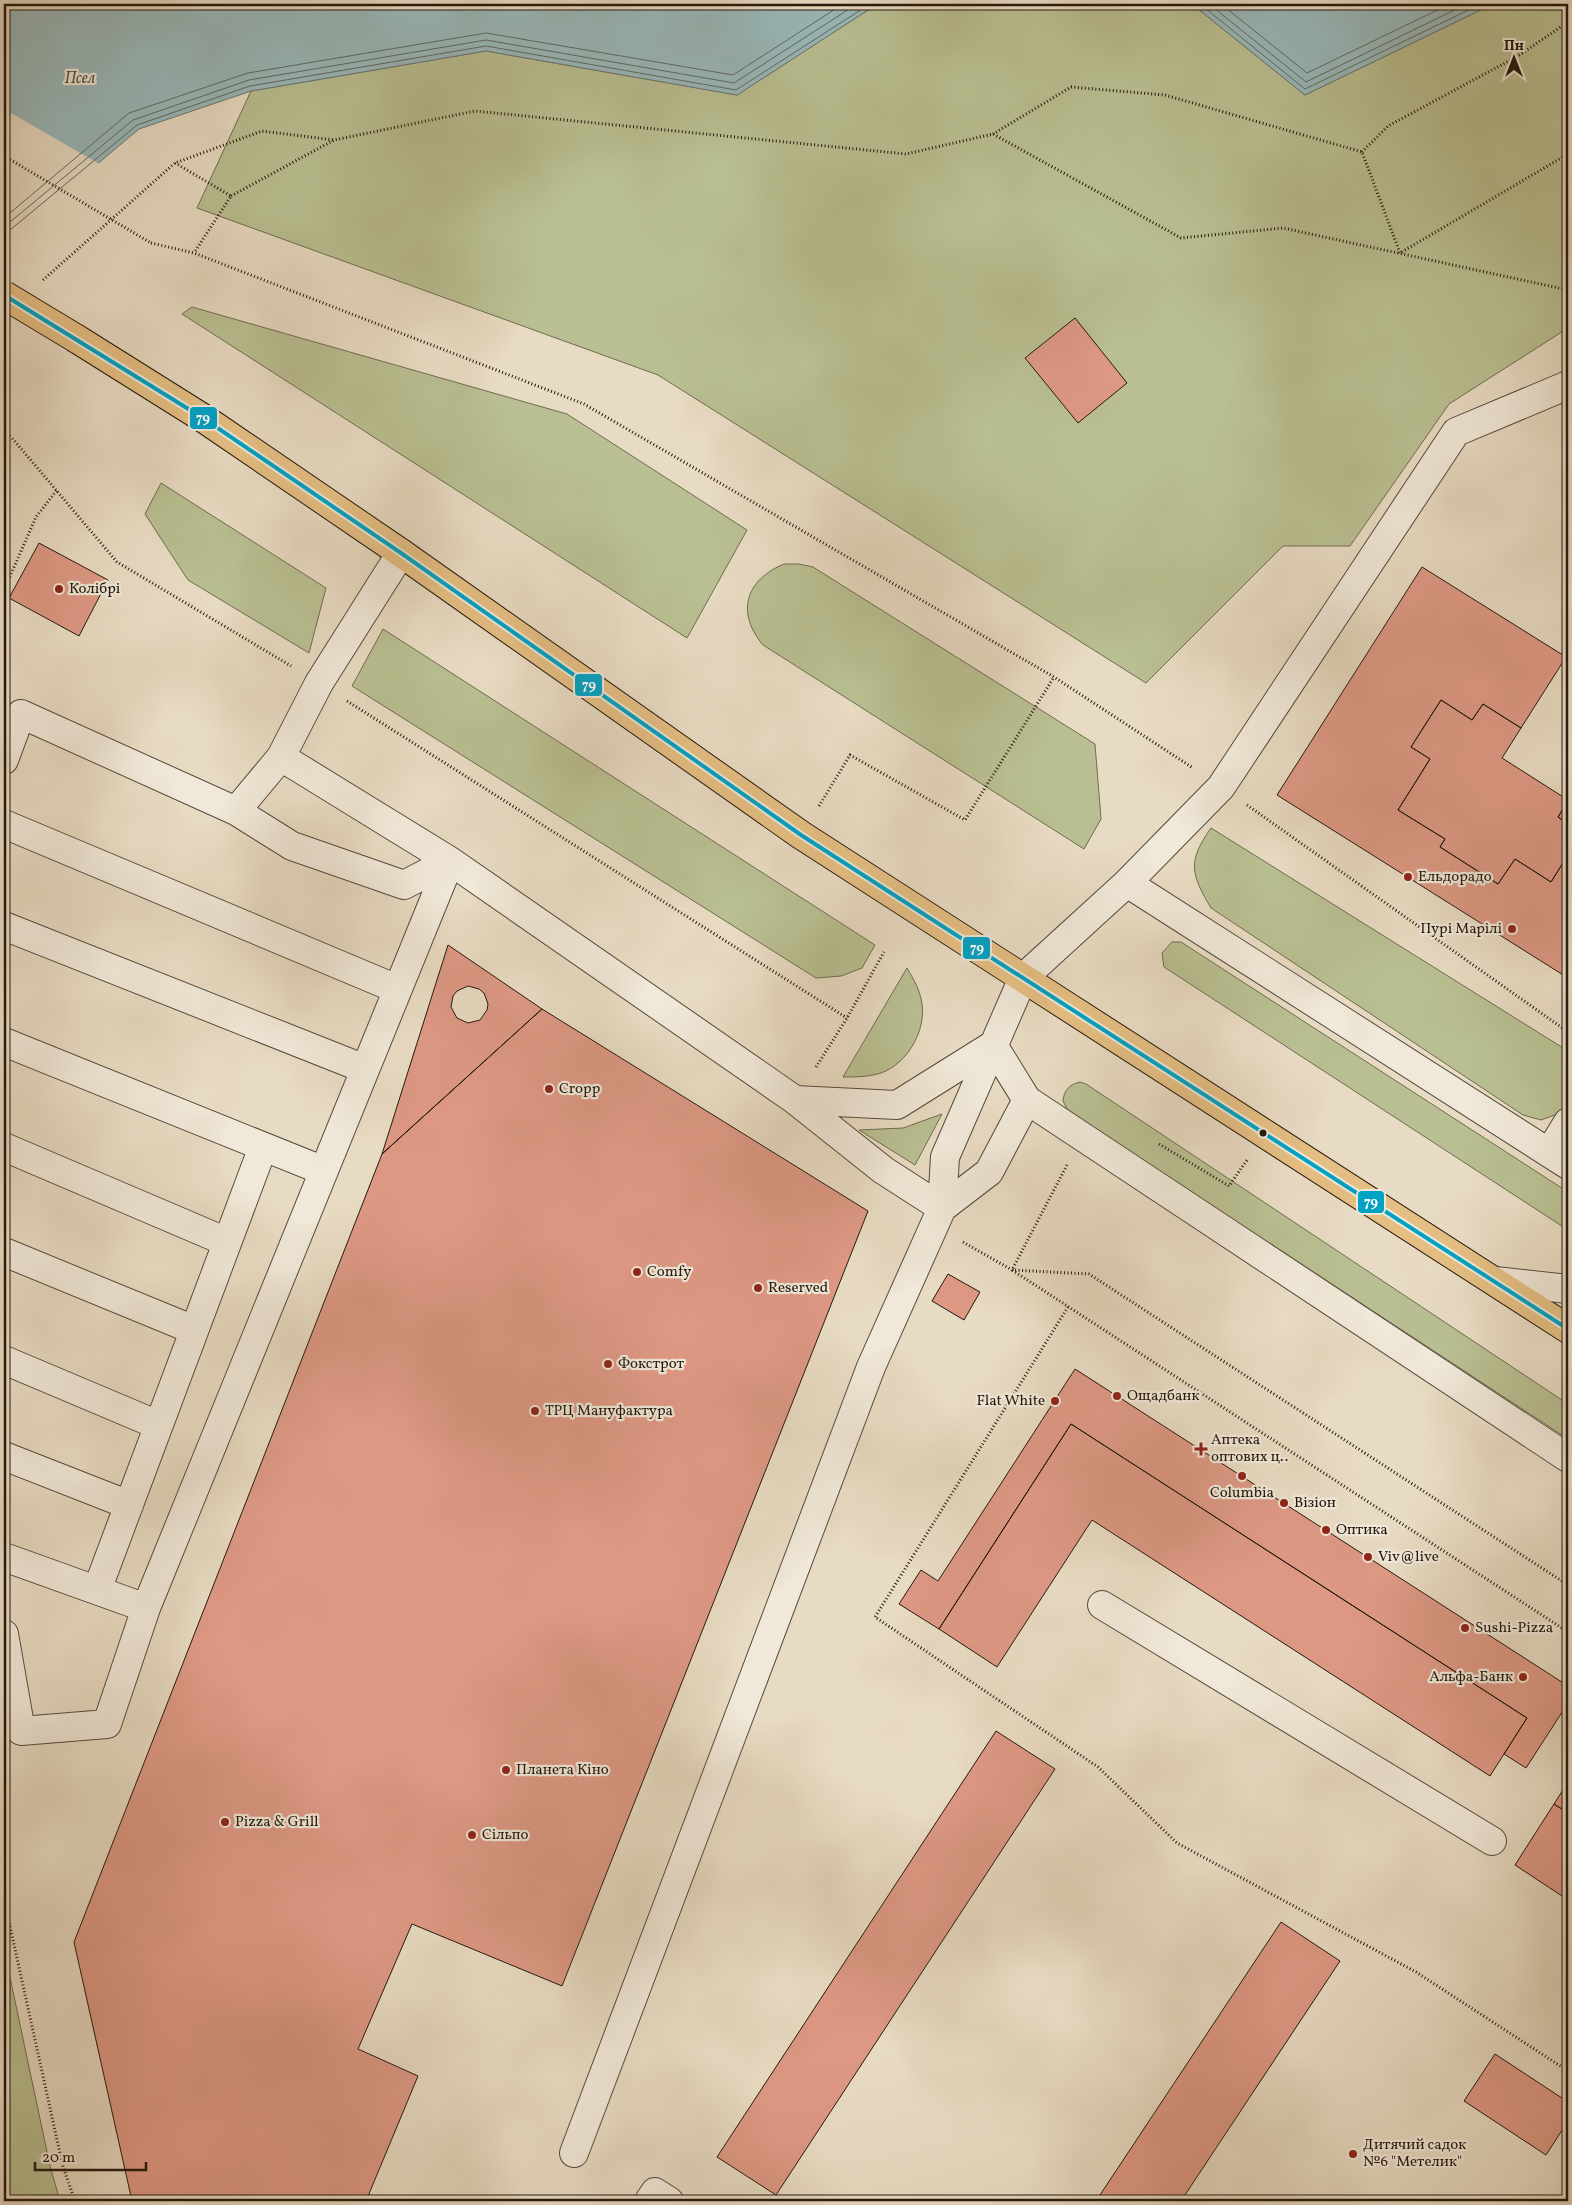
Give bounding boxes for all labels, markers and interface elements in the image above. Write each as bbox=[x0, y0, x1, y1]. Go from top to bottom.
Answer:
north arrow bbox=[1490, 32, 1540, 82]
text: Пн bbox=[1504, 37, 1524, 56]
water label: Псел bbox=[65, 68, 96, 90]
line badge: 79 bbox=[189, 406, 218, 430]
text: 79 bbox=[196, 410, 210, 429]
place label: Колібрі bbox=[69, 579, 120, 600]
marker: Колібрі bbox=[53, 583, 65, 595]
line badge: 79 bbox=[574, 673, 603, 697]
text: 79 bbox=[582, 677, 596, 696]
place label: Ельдорадо bbox=[1418, 867, 1492, 888]
marker: Ельдорадо bbox=[1402, 871, 1414, 883]
place label: Пурі Марілі bbox=[1420, 919, 1502, 940]
marker: Пурі Марілі bbox=[1506, 923, 1518, 935]
line badge: 79 bbox=[962, 936, 991, 960]
text: 79 bbox=[970, 940, 984, 959]
place label: Cropp bbox=[559, 1079, 600, 1100]
marker: Cropp bbox=[543, 1083, 555, 1095]
unlabelled marker bbox=[1258, 1128, 1268, 1138]
line badge: 79 bbox=[1357, 1190, 1385, 1214]
text: 79 bbox=[1364, 1194, 1378, 1213]
place label: Comfy bbox=[647, 1262, 691, 1283]
marker: Comfy bbox=[631, 1266, 643, 1278]
place label: Reserved bbox=[768, 1278, 828, 1299]
marker: Reserved bbox=[752, 1282, 764, 1294]
place label: Фокстрот bbox=[618, 1354, 685, 1375]
marker: Фокстрот bbox=[602, 1358, 614, 1370]
place label: Ощадбанк bbox=[1127, 1386, 1200, 1407]
marker: Ощадбанк bbox=[1111, 1390, 1123, 1402]
place label: Flat White bbox=[976, 1391, 1045, 1412]
marker: Flat White bbox=[1049, 1395, 1061, 1407]
place label: ТРЦ Мануфактура bbox=[545, 1401, 673, 1422]
marker: ТРЦ Мануфактура bbox=[529, 1405, 541, 1417]
place label: Аптека оптових ц.. bbox=[1211, 1430, 1288, 1468]
marker: Аптека оптових ц.. bbox=[1195, 1443, 1207, 1455]
marker: Columbia bbox=[1236, 1470, 1248, 1482]
place label: Columbia bbox=[1210, 1483, 1274, 1504]
place label: Візіон bbox=[1294, 1493, 1336, 1514]
marker: Візіон bbox=[1278, 1497, 1290, 1509]
place label: Оптика bbox=[1336, 1520, 1388, 1541]
marker: Оптика bbox=[1320, 1524, 1332, 1536]
place label: Viv@live bbox=[1378, 1547, 1439, 1568]
marker: Viv@live bbox=[1362, 1551, 1374, 1563]
place label: Sushi-Pizza bbox=[1475, 1618, 1553, 1639]
marker: Sushi-Pizza bbox=[1459, 1622, 1471, 1634]
place label: Альфа-Банк bbox=[1429, 1667, 1513, 1688]
marker: Альфа-Банк bbox=[1517, 1671, 1529, 1683]
place label: Планета Кіно bbox=[516, 1760, 609, 1781]
marker: Планета Кіно bbox=[500, 1764, 512, 1776]
place label: Pizza & Grill bbox=[235, 1812, 319, 1833]
marker: Pizza & Grill bbox=[219, 1816, 231, 1828]
place label: Сільпо bbox=[482, 1825, 529, 1846]
marker: Сільпо bbox=[466, 1829, 478, 1841]
place label: Дитячий садок №6 "Метелик" bbox=[1363, 2135, 1466, 2173]
scale bar bbox=[35, 2140, 146, 2172]
text: 20 m bbox=[42, 2148, 75, 2169]
marker: Дитячий садок №6 "Метелик" bbox=[1347, 2148, 1359, 2160]

